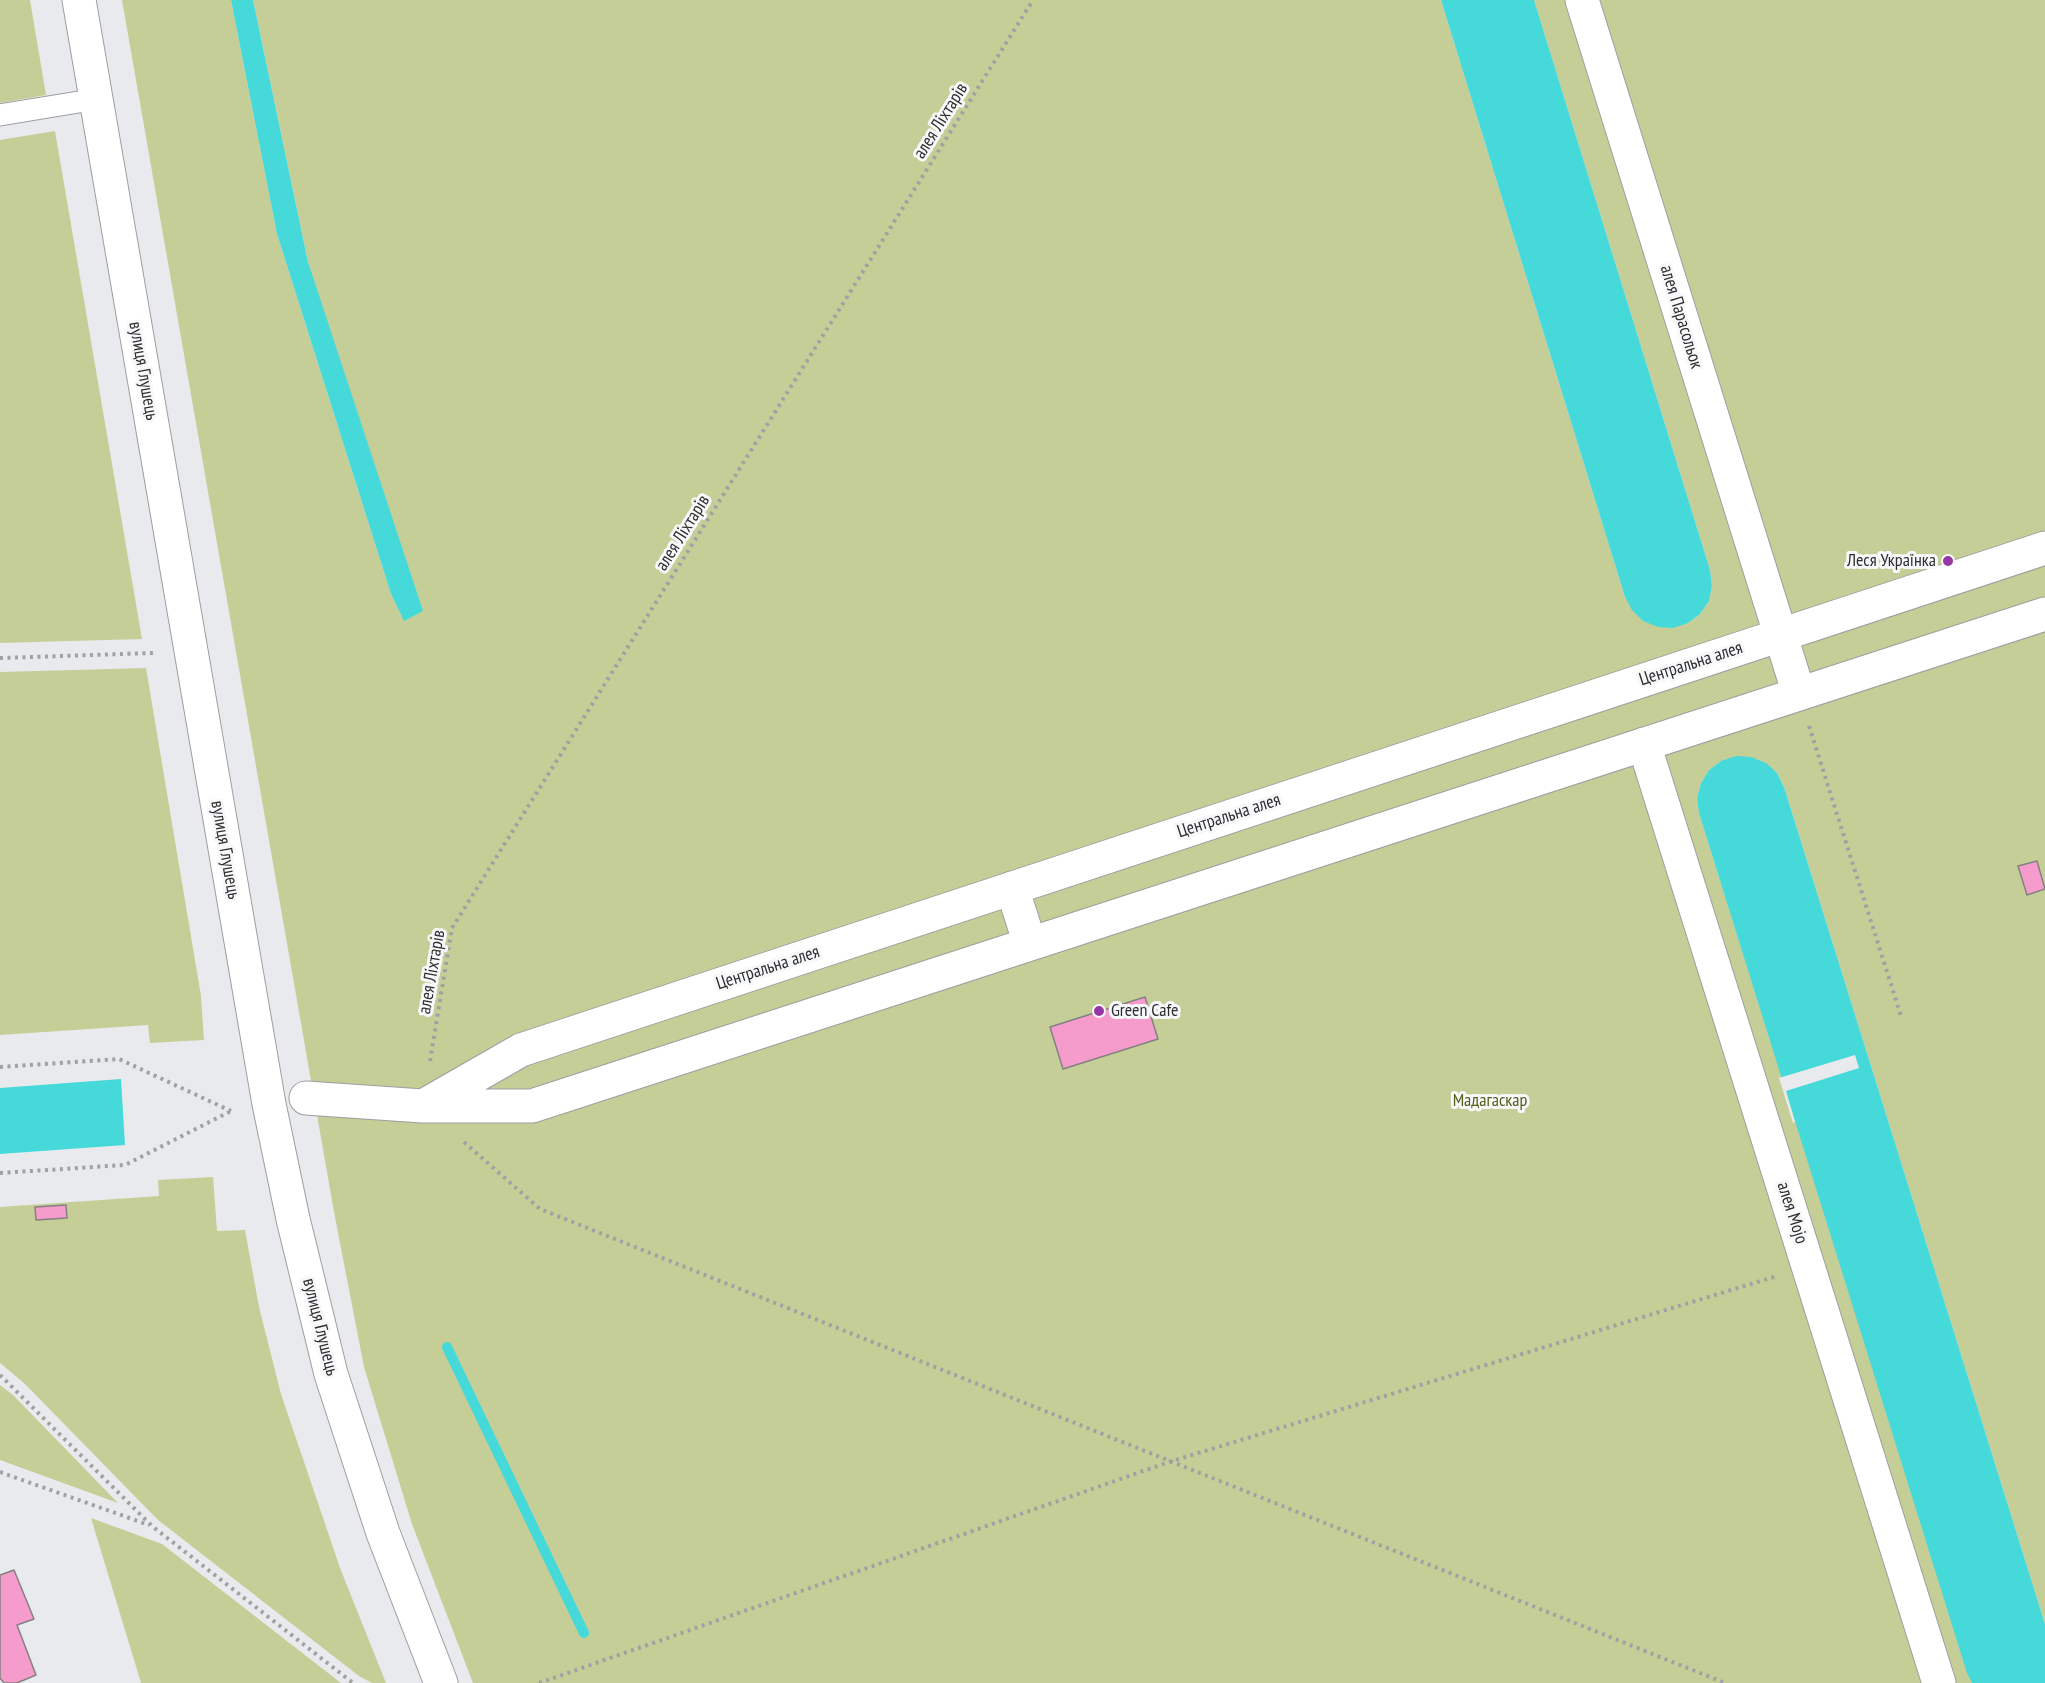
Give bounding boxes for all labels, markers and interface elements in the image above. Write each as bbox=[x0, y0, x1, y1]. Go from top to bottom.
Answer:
street label: алея Ліхтарів bbox=[909, 79, 973, 163]
street label: алея Парасольок bbox=[1655, 263, 1707, 371]
street label: вулиця Глушець bbox=[124, 320, 162, 422]
street label: алея Ліхтарів bbox=[651, 491, 715, 575]
place label: Леся Українка bbox=[1847, 550, 1936, 572]
marker: Леся Українка bbox=[1941, 554, 1955, 568]
street label: Центральна алея bbox=[1637, 637, 1745, 691]
street label: Центральна алея bbox=[1175, 789, 1283, 843]
street label: вулиця Глушець bbox=[206, 799, 244, 901]
street label: алея Ліхтарів bbox=[414, 928, 450, 1016]
street label: Центральна алея bbox=[714, 941, 822, 995]
place label: Green Cafe bbox=[1111, 1000, 1178, 1022]
marker: Green Cafe bbox=[1092, 1004, 1106, 1018]
park label: Мадагаскар bbox=[1453, 1090, 1527, 1112]
street label: алея Mojo bbox=[1772, 1179, 1812, 1247]
street label: вулиця Глушець bbox=[297, 1276, 343, 1378]

